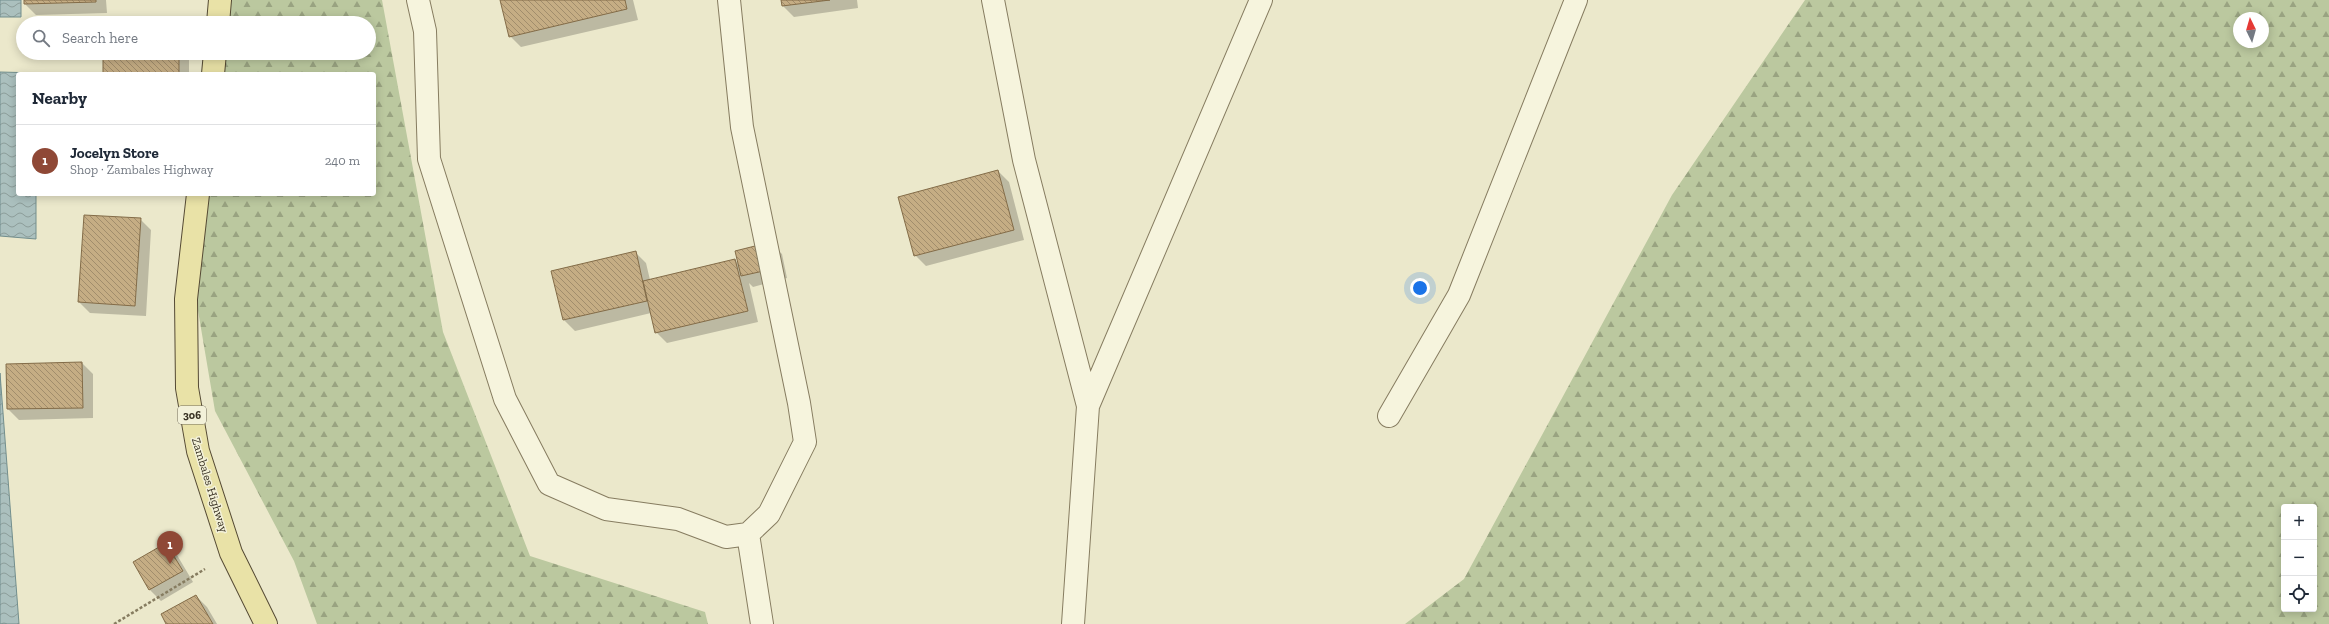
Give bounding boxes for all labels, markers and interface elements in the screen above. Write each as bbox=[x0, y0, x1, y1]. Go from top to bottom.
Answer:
north arrow bbox=[2233, 12, 2269, 48]
search box bbox=[16, 16, 376, 60]
icon: search bbox=[30, 27, 52, 49]
text: Search here bbox=[62, 29, 138, 47]
text: Nearby bbox=[32, 88, 87, 108]
text: Jocelyn Store bbox=[70, 144, 159, 162]
text: 1 bbox=[42, 153, 48, 168]
text: 240 m bbox=[325, 153, 360, 168]
text: Shop · Zambales Highway bbox=[70, 162, 213, 177]
your location bbox=[1410, 278, 1430, 298]
road number: 306 bbox=[178, 406, 206, 424]
street label: Zambales Highway bbox=[189, 436, 231, 535]
map controls bbox=[2281, 504, 2317, 612]
button: + bbox=[2281, 504, 2317, 540]
pin: 1 bbox=[157, 531, 183, 564]
button: − bbox=[2281, 540, 2317, 576]
button: locate bbox=[2281, 576, 2317, 612]

